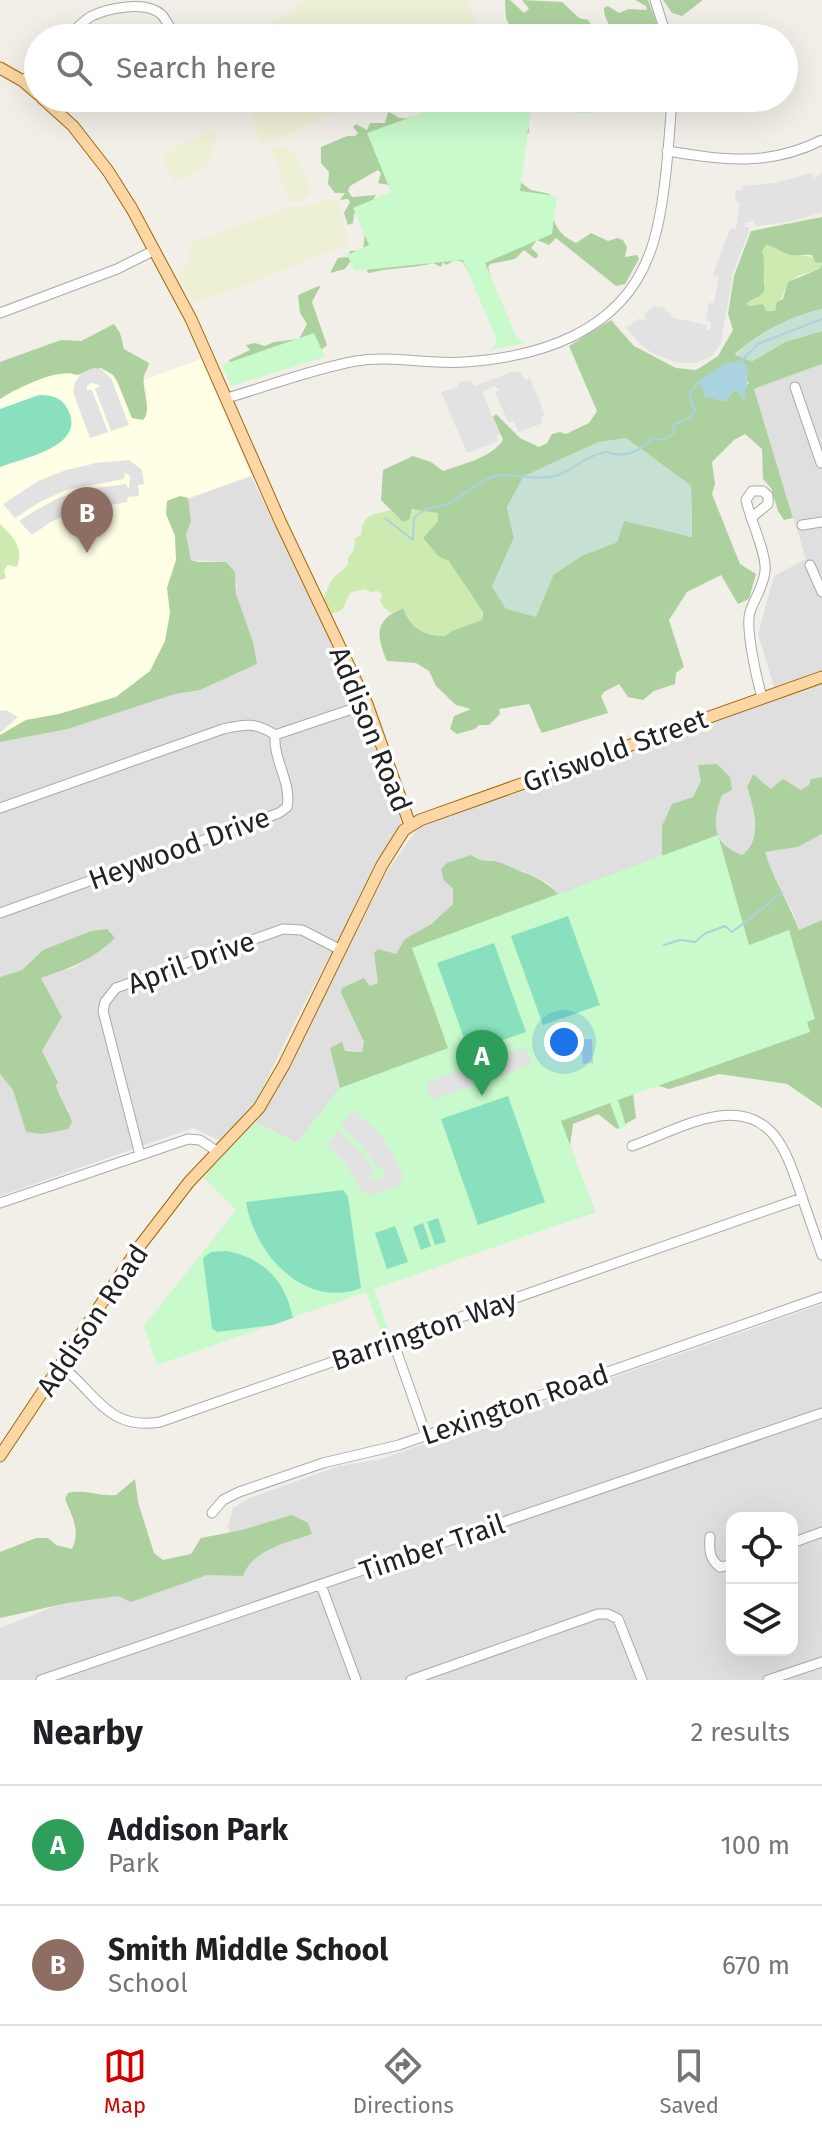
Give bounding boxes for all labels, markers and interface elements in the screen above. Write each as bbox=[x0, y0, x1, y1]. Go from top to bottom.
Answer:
search box bbox=[24, 24, 798, 112]
icon: search bbox=[52, 46, 96, 90]
text: Search here bbox=[116, 50, 276, 86]
pin: B bbox=[61, 487, 113, 553]
street label: Addison Road bbox=[322, 642, 419, 817]
street label: Griswold Street bbox=[518, 702, 713, 799]
street label: Heywood Drive bbox=[84, 800, 274, 897]
street label: April Drive bbox=[123, 924, 259, 1001]
your location bbox=[544, 1022, 584, 1062]
pin: A bbox=[456, 1030, 508, 1096]
street label: Addison Road bbox=[30, 1238, 155, 1402]
street label: Barrington Way bbox=[327, 1283, 521, 1378]
street label: Lexington Road bbox=[418, 1357, 613, 1452]
street label: Timber Trail bbox=[355, 1507, 509, 1588]
map controls bbox=[726, 1512, 798, 1656]
button: locate bbox=[726, 1512, 798, 1584]
button: layers bbox=[726, 1584, 798, 1656]
text: Nearby bbox=[32, 1712, 143, 1753]
text: 2 results bbox=[690, 1717, 790, 1748]
text: Addison Park bbox=[108, 1812, 288, 1848]
text: A bbox=[50, 1830, 66, 1861]
text: 100 m bbox=[721, 1830, 790, 1861]
text: Park bbox=[108, 1848, 159, 1879]
text: Smith Middle School bbox=[108, 1932, 388, 1968]
text: B bbox=[50, 1950, 66, 1981]
text: 670 m bbox=[722, 1950, 790, 1981]
text: School bbox=[108, 1968, 188, 1999]
tab: Map bbox=[103, 2044, 147, 2119]
tab: Directions bbox=[353, 2044, 454, 2119]
tab: Saved bbox=[660, 2044, 719, 2119]

